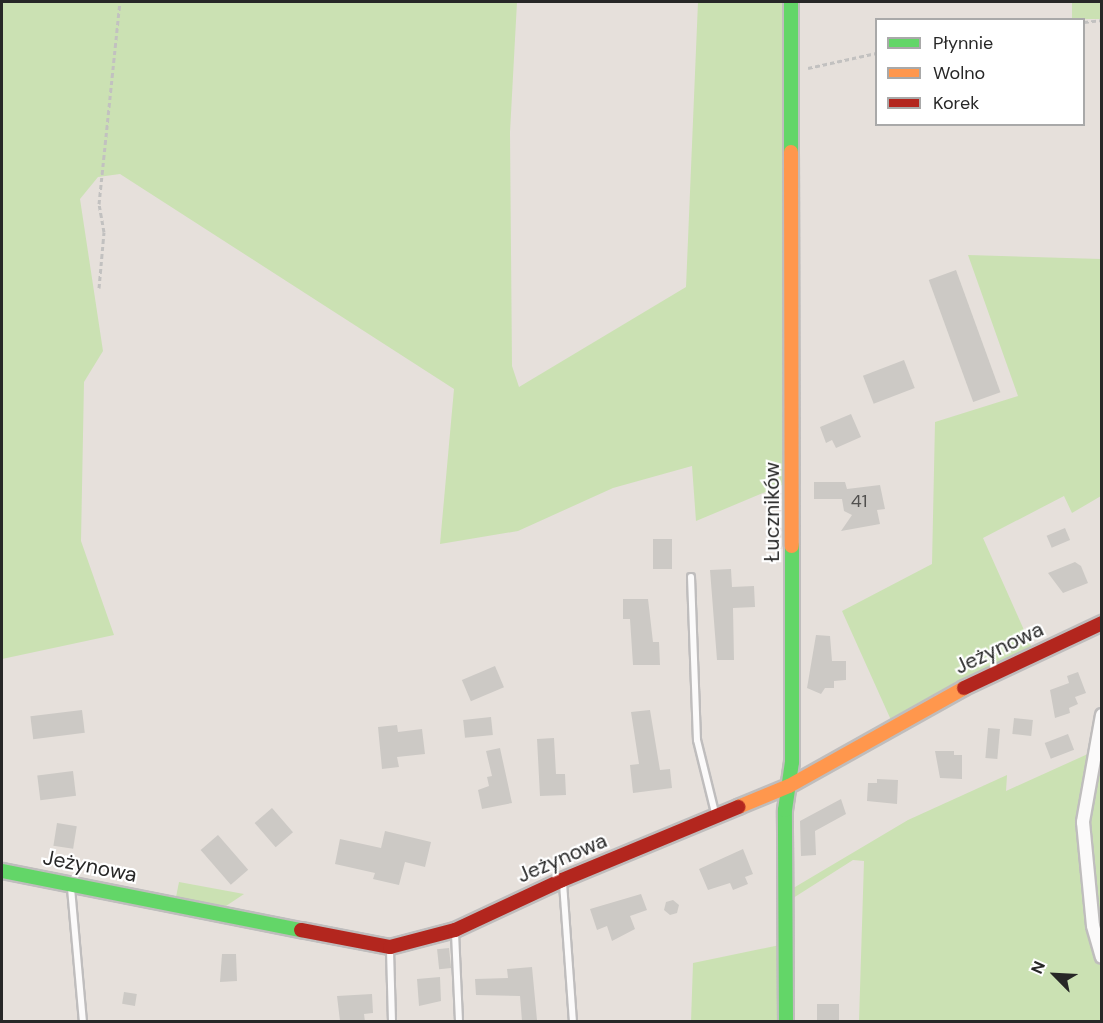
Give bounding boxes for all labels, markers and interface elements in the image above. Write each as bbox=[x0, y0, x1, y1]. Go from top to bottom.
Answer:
legend bbox=[875, 18, 1085, 126]
text: Płynnie bbox=[933, 31, 993, 55]
text: Wolno bbox=[933, 61, 985, 85]
text: Korek bbox=[933, 91, 979, 115]
street label: Łuczników bbox=[759, 462, 785, 562]
house number: 41 bbox=[851, 490, 867, 512]
street label: Jeżynowa bbox=[951, 617, 1047, 679]
street label: Jeżynowa bbox=[513, 828, 611, 888]
street label: Jeżynowa bbox=[41, 845, 139, 887]
north arrow bbox=[1025, 945, 1085, 1005]
text: N bbox=[1026, 958, 1050, 977]

